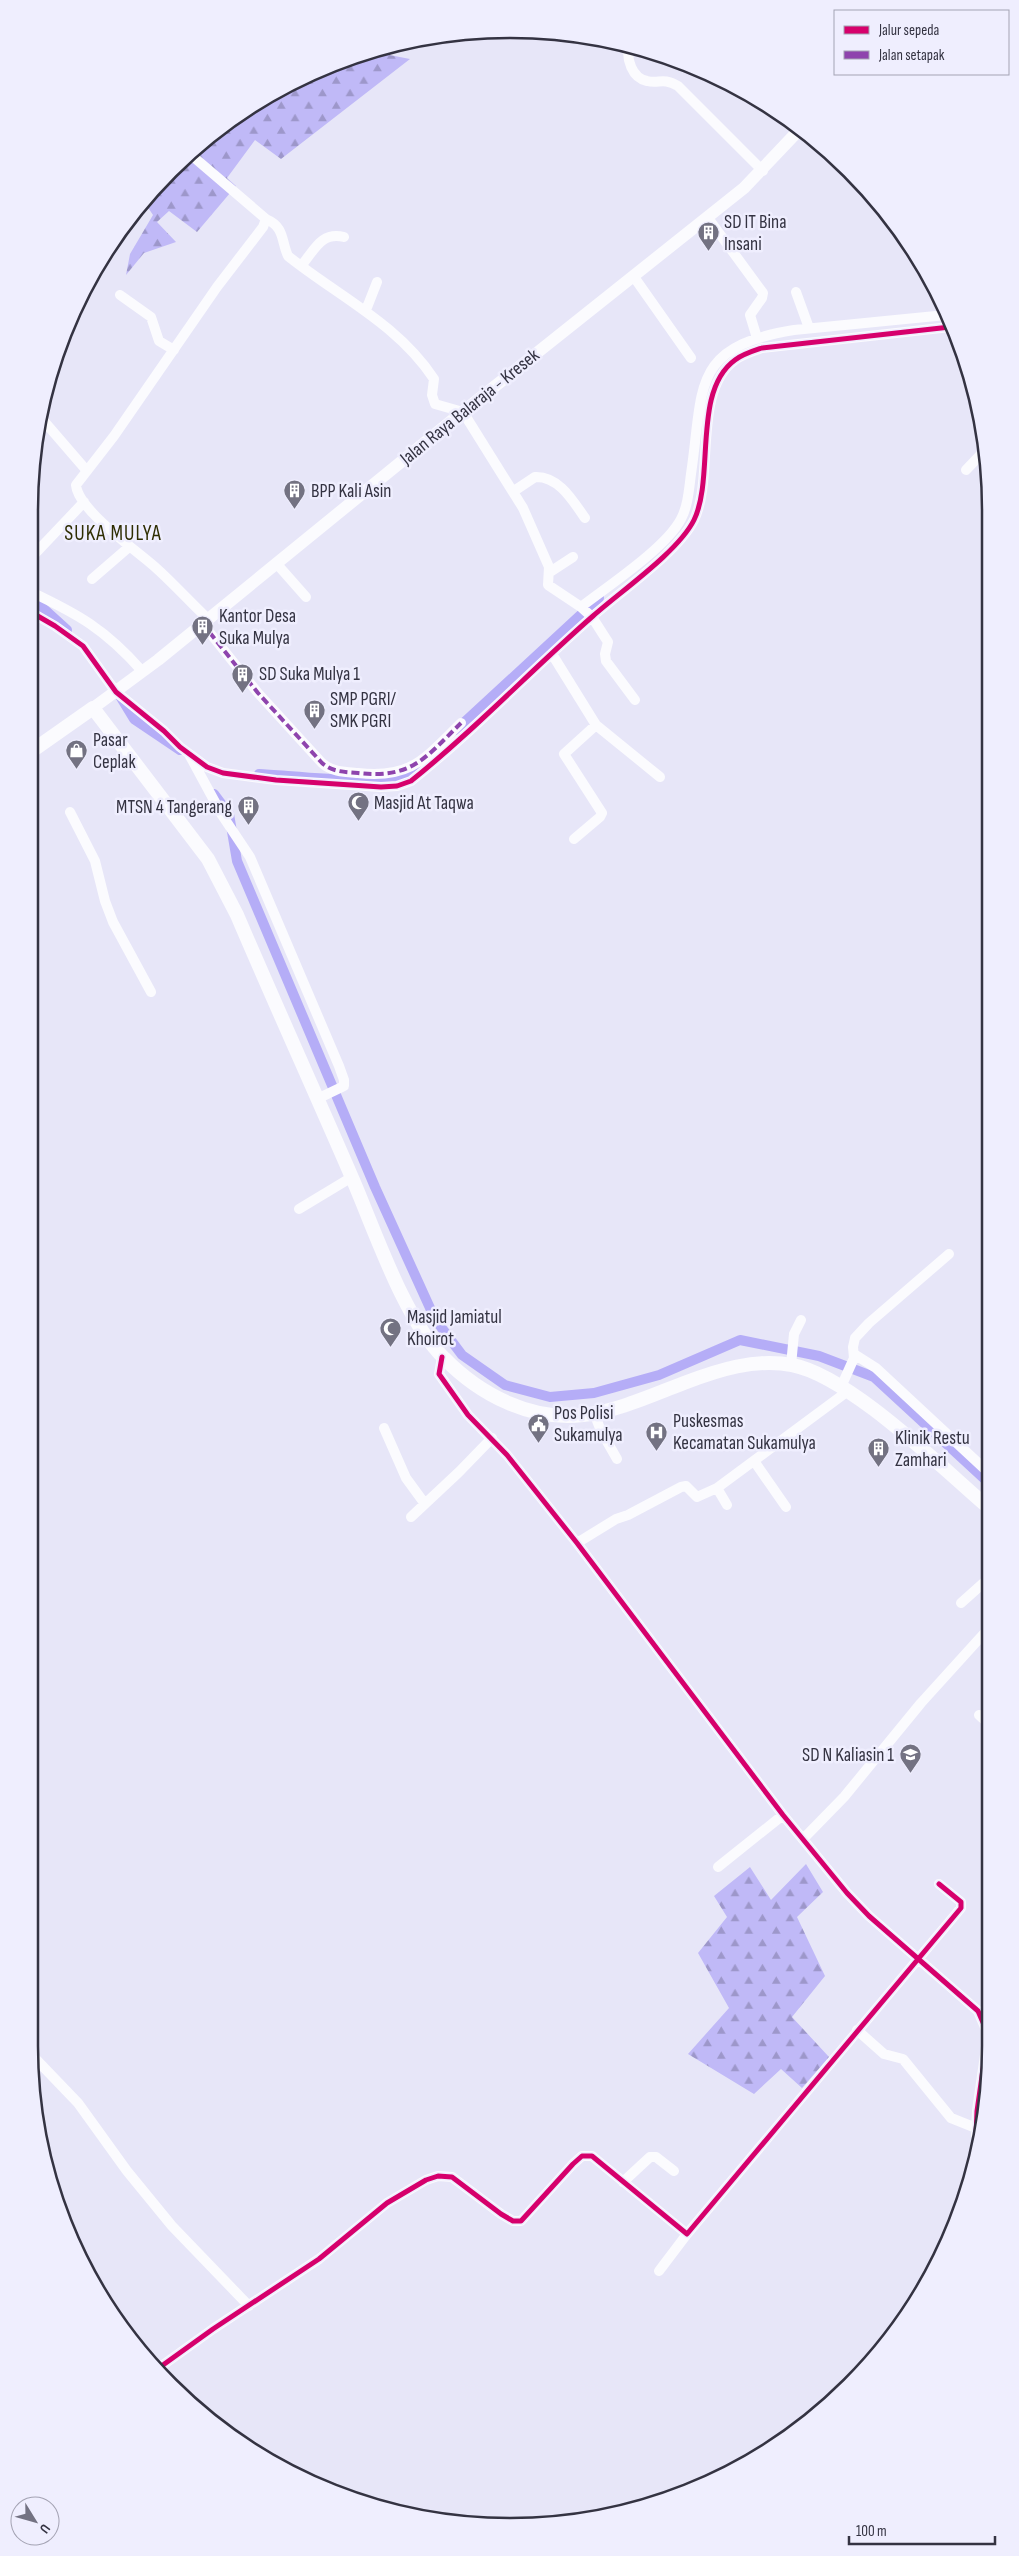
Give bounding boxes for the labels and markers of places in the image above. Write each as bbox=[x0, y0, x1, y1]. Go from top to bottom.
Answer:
place label: SD IT Bina Insani bbox=[724, 211, 787, 256]
building icon: SD IT Bina Insani bbox=[696, 221, 720, 252]
building icon: BPP Kali Asin bbox=[283, 479, 307, 510]
place label: BPP Kali Asin bbox=[311, 480, 391, 503]
place label: Kantor Desa Suka Mulya bbox=[219, 605, 296, 650]
building icon: Kantor Desa Suka Mulya bbox=[191, 615, 215, 646]
building icon: SD Suka Mulya 1 bbox=[231, 662, 255, 693]
place label: SD Suka Mulya 1 bbox=[259, 663, 360, 686]
place label: SMP PGRI/ SMK PGRI bbox=[330, 688, 397, 733]
building icon: SMP PGRI/ SMK PGRI bbox=[302, 698, 326, 729]
place label: Pasar Ceplak bbox=[93, 729, 136, 774]
shop icon: Pasar Ceplak bbox=[65, 739, 89, 770]
mosque icon: Masjid At Taqwa bbox=[346, 791, 370, 822]
place label: Masjid At Taqwa bbox=[374, 792, 474, 815]
building icon: MTSN 4 Tangerang bbox=[236, 795, 260, 826]
place label: MTSN 4 Tangerang bbox=[116, 796, 232, 819]
place label: Masjid Jamiatul Khoirot bbox=[407, 1306, 502, 1351]
mosque icon: Masjid Jamiatul Khoirot bbox=[379, 1316, 403, 1347]
place label: Pos Polisi Sukamulya bbox=[554, 1402, 623, 1447]
place label: Puskesmas Kecamatan Sukamulya bbox=[673, 1410, 816, 1455]
public building icon: Pos Polisi Sukamulya bbox=[526, 1412, 550, 1443]
hospital icon: Puskesmas Kecamatan Sukamulya bbox=[645, 1420, 669, 1451]
place label: Klinik Restu Zamhari bbox=[895, 1427, 970, 1472]
building icon: Klinik Restu Zamhari bbox=[867, 1437, 891, 1468]
school or university icon: SD N Kaliasin 1 bbox=[898, 1743, 922, 1774]
place label: SD N Kaliasin 1 bbox=[802, 1744, 894, 1767]

